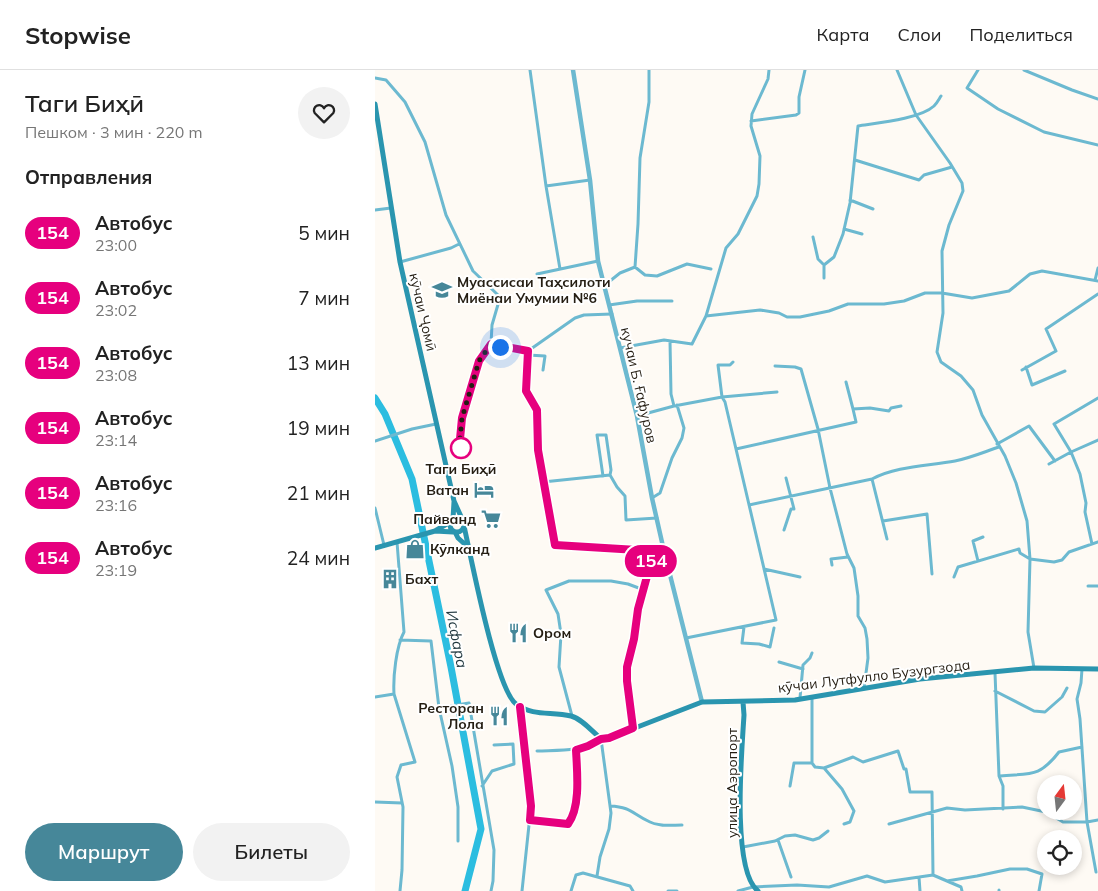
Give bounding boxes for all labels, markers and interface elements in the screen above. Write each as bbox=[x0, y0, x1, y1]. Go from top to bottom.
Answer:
text: Stopwise bbox=[25, 20, 131, 50]
text: Карта bbox=[817, 23, 869, 46]
text: Слои bbox=[897, 23, 942, 46]
text: Поделиться bbox=[970, 23, 1073, 46]
button: heart bbox=[298, 87, 350, 139]
text: Таги Биҳӣ bbox=[25, 88, 144, 118]
text: Пешком · 3 мин · 220 m bbox=[25, 122, 203, 142]
text: Отправления bbox=[25, 165, 152, 189]
text: Автобус bbox=[95, 211, 173, 235]
text: 154 bbox=[36, 221, 69, 244]
text: 5 мин bbox=[298, 221, 350, 245]
text: 23:00 bbox=[95, 235, 137, 255]
street label: кӯчаи Ҷомӣ bbox=[405, 271, 441, 353]
place label: Муассисаи Таҳсилоти Миёнаи Умумии №6 bbox=[457, 273, 611, 307]
text: Автобус bbox=[95, 276, 173, 300]
school or university icon: Муассисаи Таҳсилоти Миёнаи Умумии №6 bbox=[431, 279, 453, 301]
text: 154 bbox=[36, 286, 69, 309]
text: 7 мин bbox=[298, 286, 350, 310]
text: 23:02 bbox=[95, 300, 137, 320]
street label: кучаи Б. Ғафуров bbox=[617, 325, 661, 445]
your location bbox=[488, 335, 513, 360]
text: Автобус bbox=[95, 341, 173, 365]
text: 154 bbox=[36, 351, 69, 374]
text: 13 мин bbox=[287, 351, 350, 375]
text: 23:08 bbox=[95, 365, 137, 385]
text: Автобус bbox=[95, 406, 173, 430]
text: 154 bbox=[36, 416, 69, 439]
text: 19 мин bbox=[287, 416, 350, 440]
text: 23:14 bbox=[95, 430, 137, 450]
marker: Таги Биҳӣ bbox=[450, 437, 472, 459]
place label: Таги Биҳӣ bbox=[426, 460, 496, 478]
text: Автобус bbox=[95, 471, 173, 495]
hotel icon: Ватан bbox=[473, 479, 495, 501]
text: 154 bbox=[36, 481, 69, 504]
text: 21 мин bbox=[287, 481, 350, 505]
place label: Ватан bbox=[426, 481, 469, 499]
text: 23:16 bbox=[95, 495, 137, 515]
supermarket icon: Пайванд bbox=[480, 508, 502, 530]
place label: Пайванд bbox=[413, 510, 476, 528]
text: Автобус bbox=[95, 536, 173, 560]
shop icon: Кӯлканд bbox=[404, 538, 426, 560]
place label: Кӯлканд bbox=[430, 540, 490, 558]
line badge: 154 bbox=[622, 545, 680, 577]
text: 154 bbox=[36, 546, 69, 569]
text: 24 мин bbox=[287, 546, 350, 570]
text: 154 bbox=[635, 549, 667, 572]
text: 23:19 bbox=[95, 560, 137, 580]
building icon: Бахт bbox=[379, 568, 401, 590]
place label: Бахт bbox=[405, 570, 438, 588]
water label: Исфара bbox=[442, 608, 472, 670]
restaurant icon: Ором bbox=[507, 622, 529, 644]
place label: Ором bbox=[533, 624, 571, 642]
street label: кӯчаи Лутфулло Бузургзода bbox=[777, 655, 971, 697]
place label: Ресторан Лола bbox=[418, 699, 484, 733]
restaurant icon: Ресторан Лола bbox=[488, 705, 510, 727]
street label: улица Аэропорт bbox=[723, 727, 741, 838]
north arrow bbox=[1037, 775, 1083, 820]
map controls bbox=[1037, 775, 1082, 875]
button: Маршрут bbox=[25, 823, 183, 881]
button: Билеты bbox=[193, 823, 350, 881]
button: locate bbox=[1037, 830, 1082, 875]

